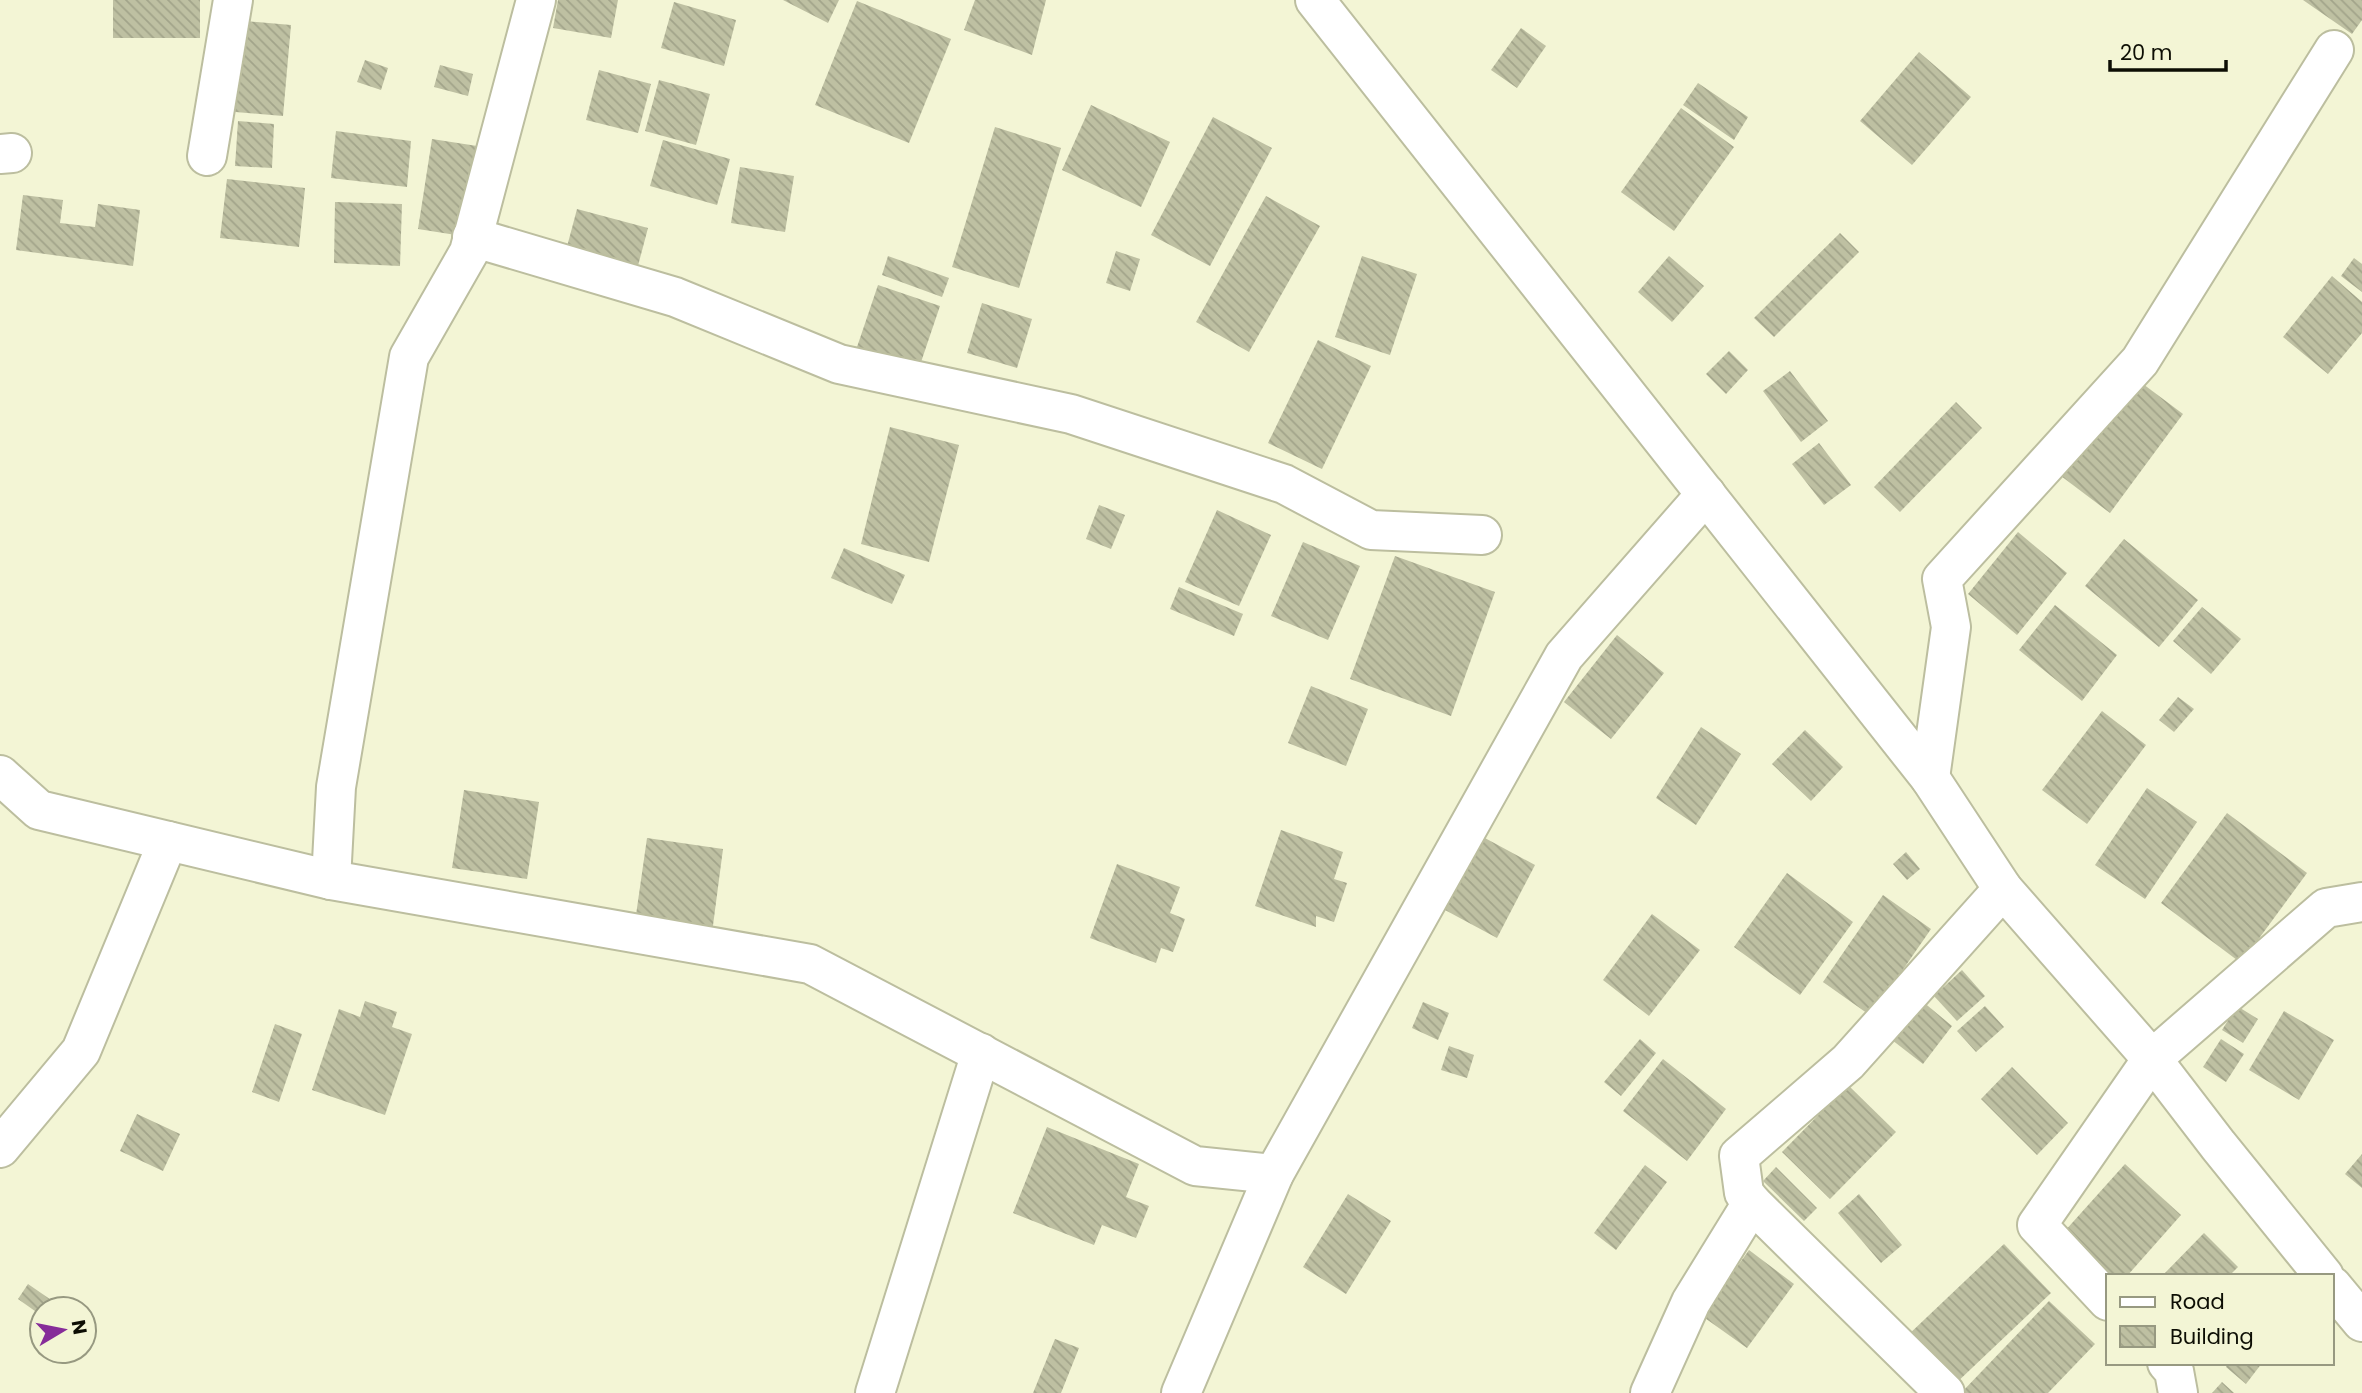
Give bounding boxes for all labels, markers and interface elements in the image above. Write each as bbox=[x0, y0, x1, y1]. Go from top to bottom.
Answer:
scale bar bbox=[2110, 28, 2226, 72]
text: 20 m bbox=[2120, 38, 2173, 67]
legend bbox=[2106, 1274, 2334, 1365]
text: Road bbox=[2170, 1287, 2225, 1316]
north arrow bbox=[28, 1295, 98, 1365]
text: N bbox=[65, 1318, 94, 1337]
text: Building bbox=[2170, 1322, 2254, 1351]

